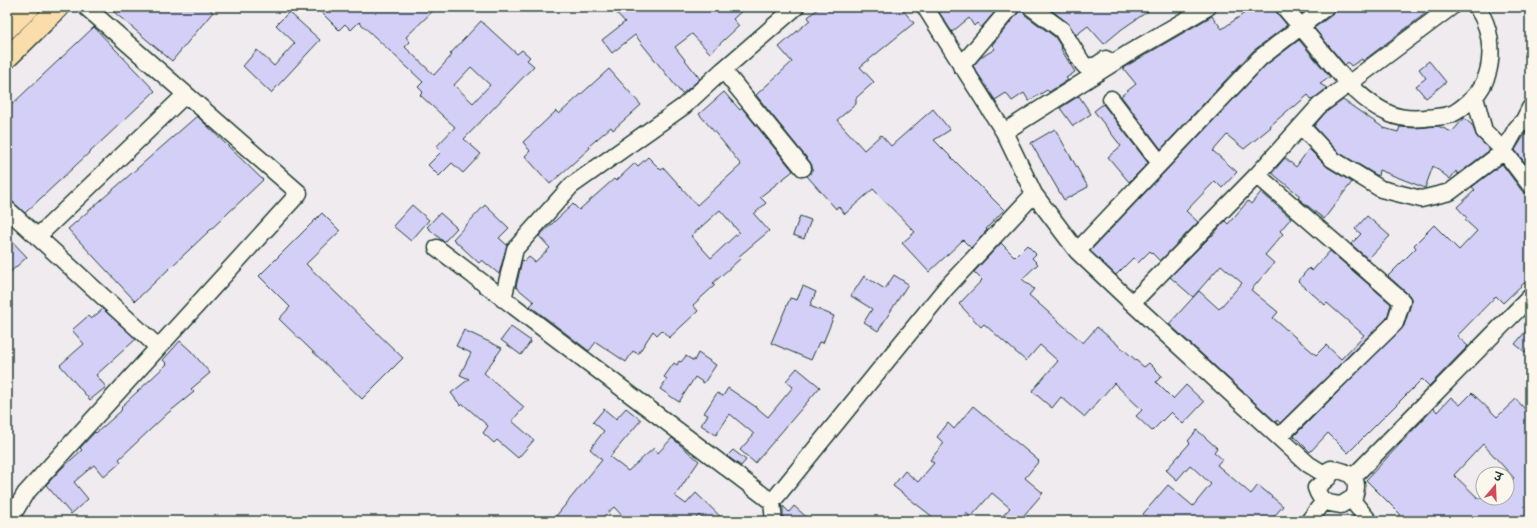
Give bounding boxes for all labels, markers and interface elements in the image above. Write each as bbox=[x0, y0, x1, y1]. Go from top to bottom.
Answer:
north arrow bbox=[1475, 466, 1515, 506]
text: उ bbox=[1491, 467, 1506, 486]

